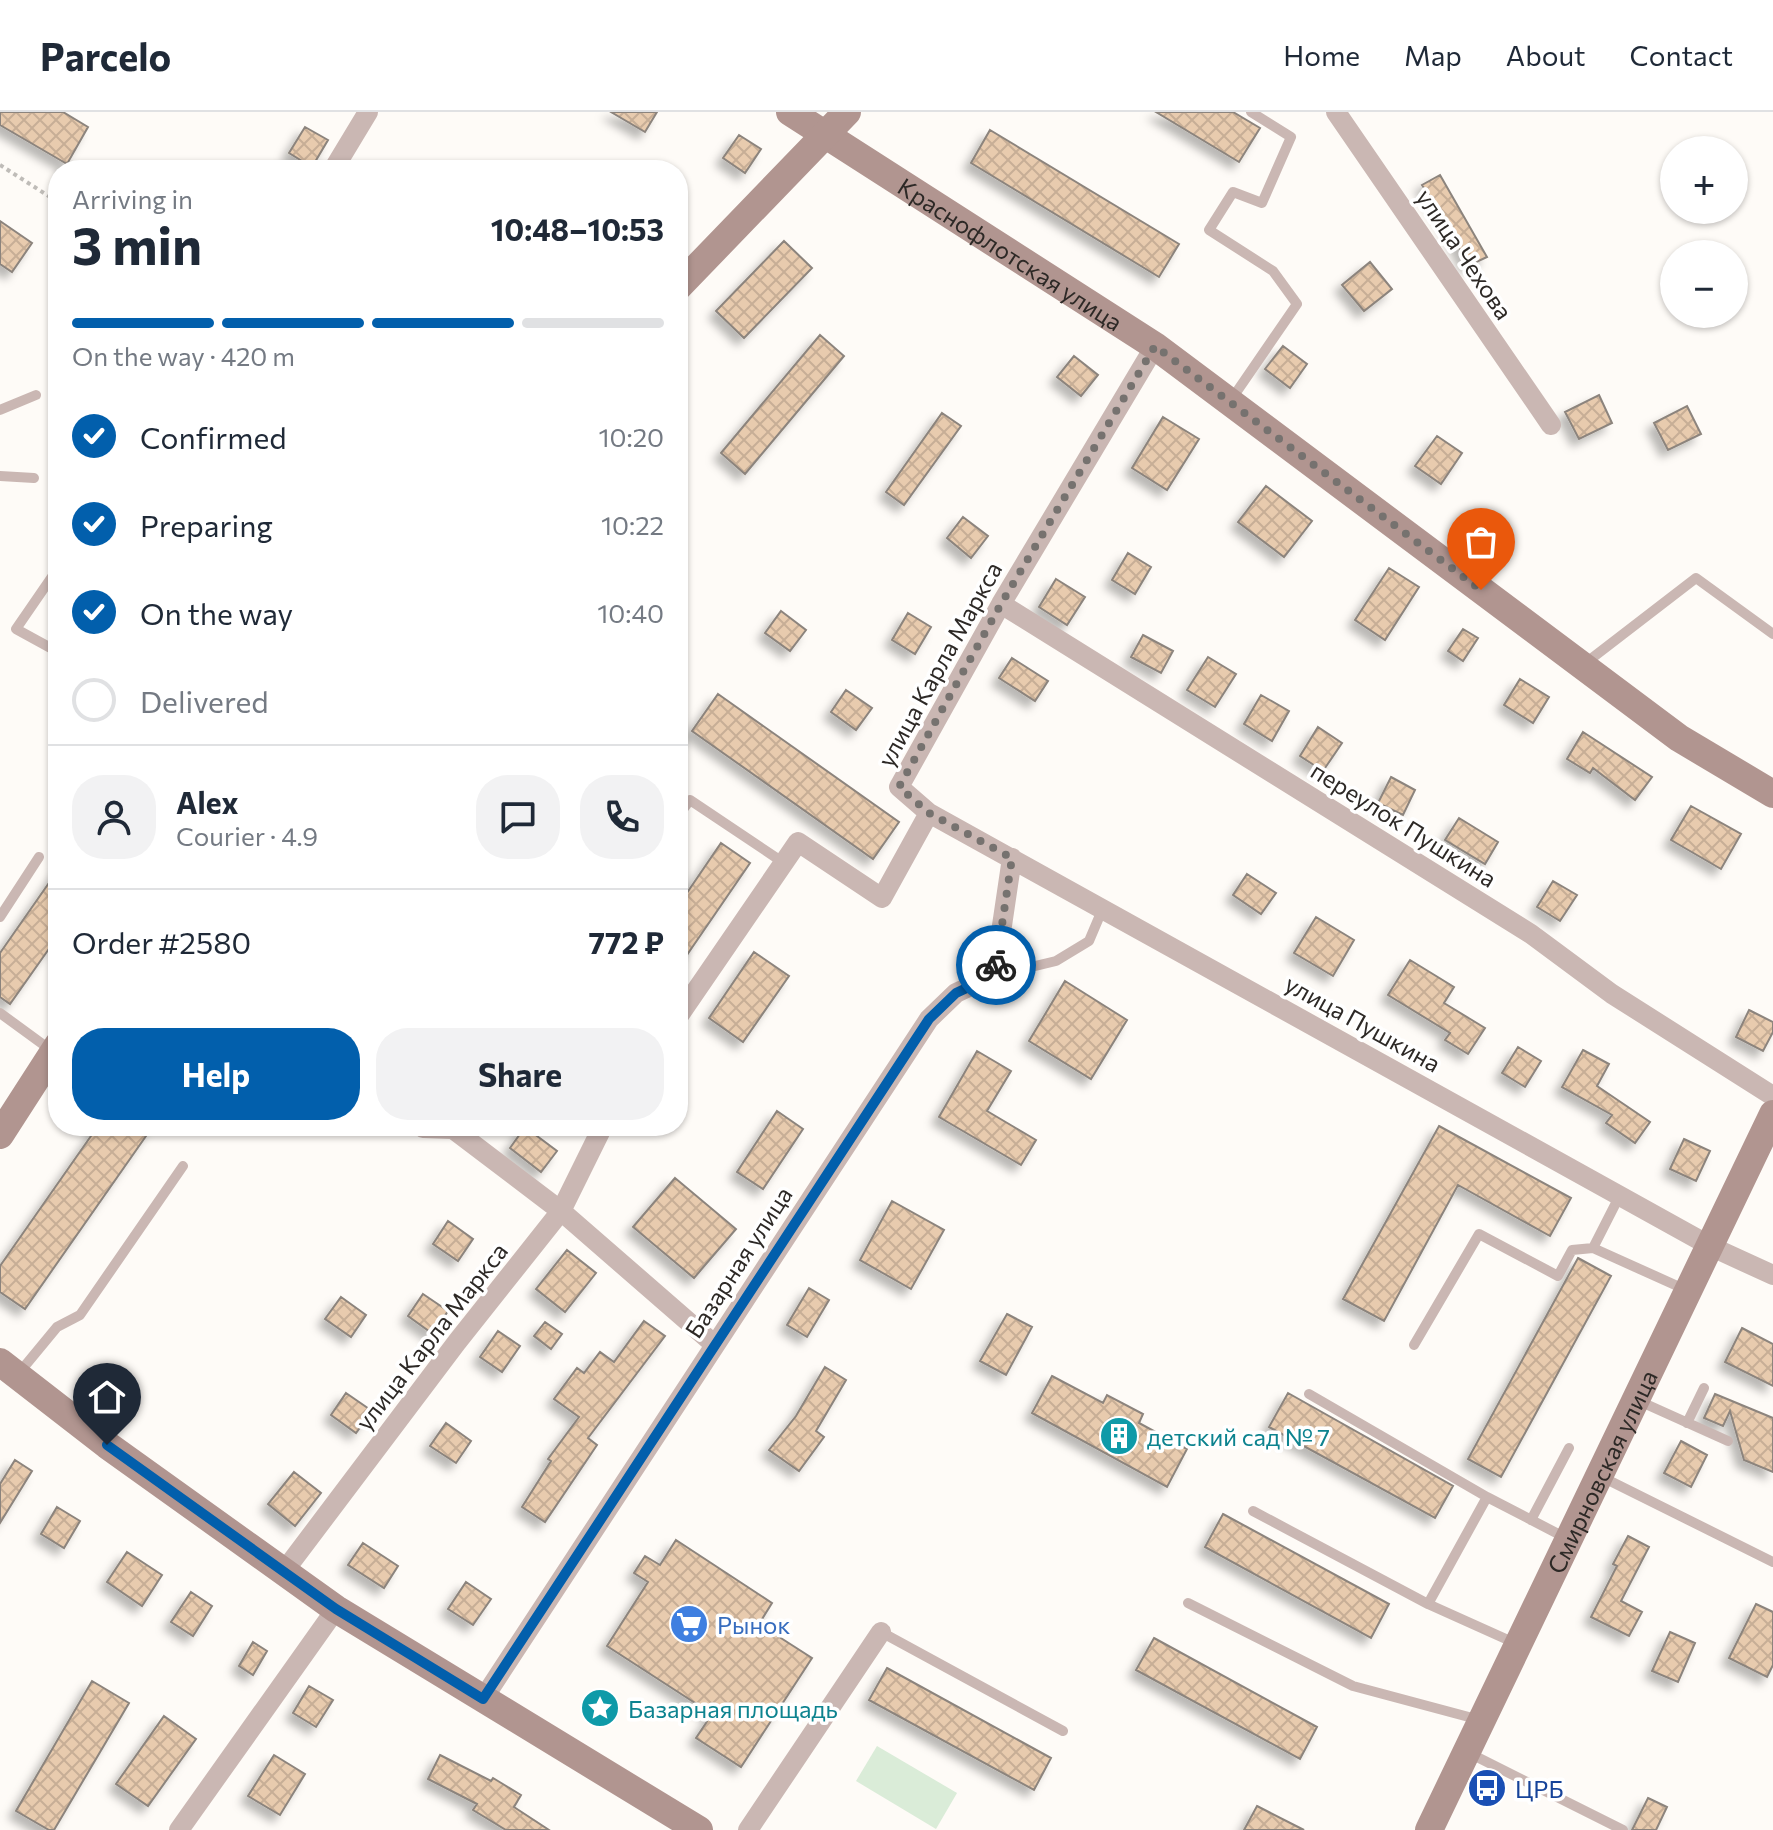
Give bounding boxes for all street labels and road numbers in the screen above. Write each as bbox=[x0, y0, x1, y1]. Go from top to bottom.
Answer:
street label: Краснофлотская улица bbox=[893, 171, 1128, 336]
street label: улица Чехова bbox=[1411, 183, 1519, 325]
street label: улица Карла Маркса bbox=[871, 557, 1007, 771]
street label: переулок Пушкина bbox=[1306, 755, 1502, 893]
street label: улица Пушкина bbox=[1280, 968, 1446, 1078]
street label: Базарная улица bbox=[678, 1181, 798, 1343]
street label: улица Карла Маркса bbox=[349, 1237, 513, 1435]
street label: Смирновская улица bbox=[1540, 1365, 1663, 1578]

